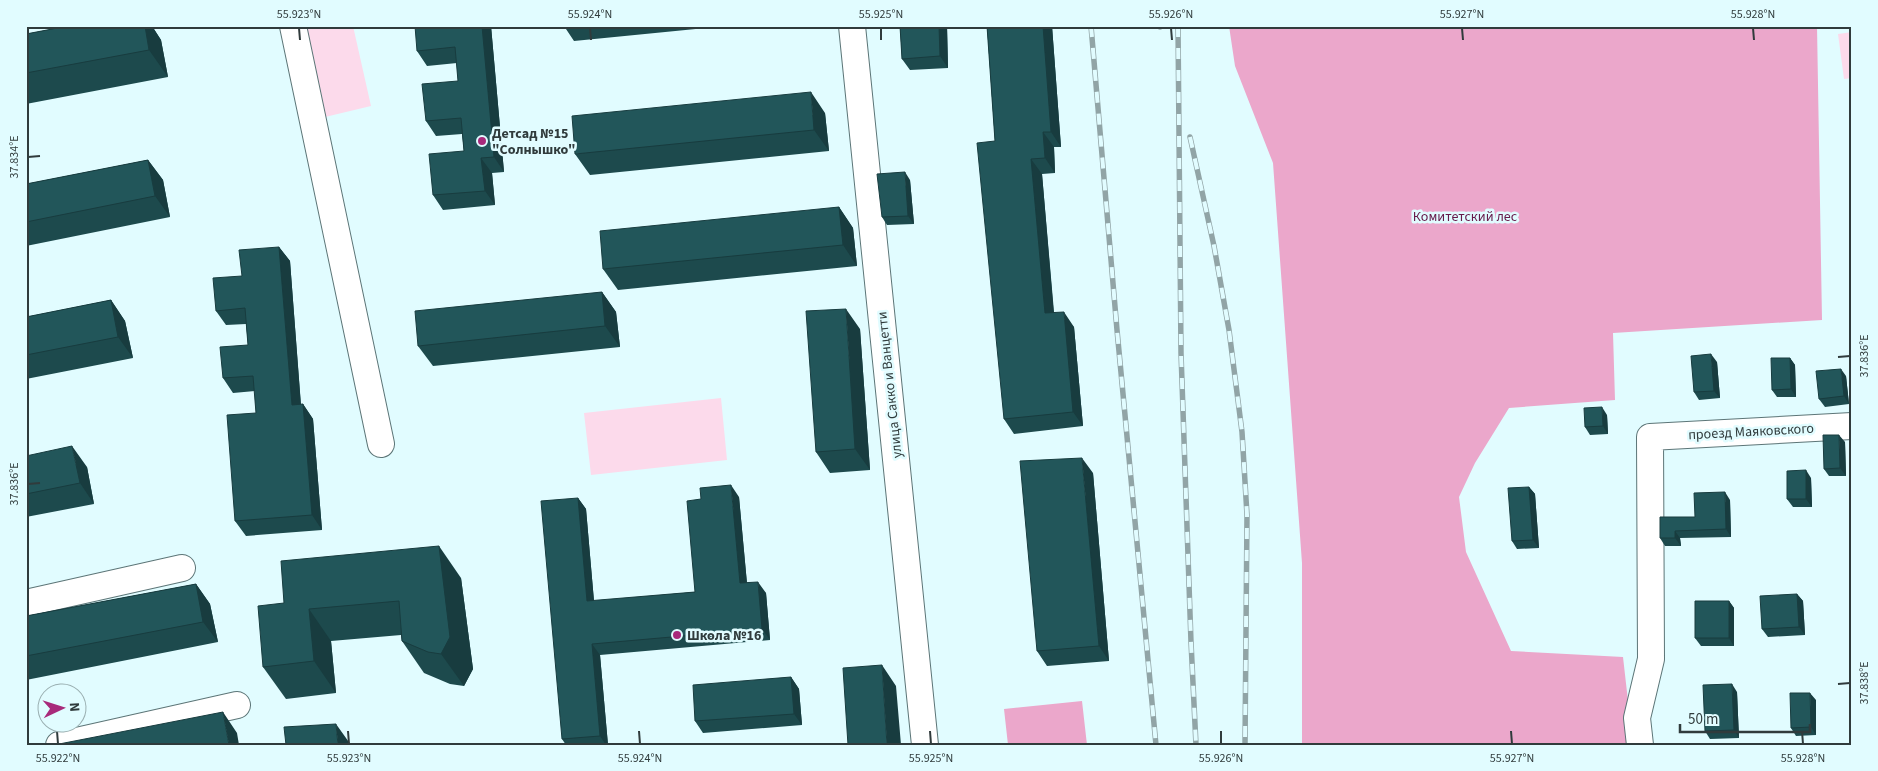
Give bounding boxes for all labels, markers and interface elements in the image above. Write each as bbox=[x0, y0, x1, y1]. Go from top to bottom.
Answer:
text: 55.923°N bbox=[277, 6, 321, 23]
text: 55.924°N bbox=[568, 6, 612, 23]
text: 55.925°N bbox=[859, 6, 903, 23]
text: 55.926°N bbox=[1149, 6, 1193, 23]
text: 55.927°N bbox=[1440, 6, 1484, 23]
text: 55.928°N bbox=[1731, 6, 1775, 23]
place label: Детсад №15 "Солнышко" bbox=[492, 124, 576, 160]
text: 37.834°E bbox=[6, 135, 23, 179]
marker: Детсад №15 "Солнышко" bbox=[476, 135, 488, 147]
park label: Комитетский лес bbox=[1413, 207, 1518, 227]
street label: улица Сакко и Ванцетти bbox=[872, 310, 908, 459]
text: 37.836°E bbox=[1856, 334, 1873, 378]
street label: проезд Маяковского bbox=[1688, 419, 1814, 445]
text: 37.836°E bbox=[6, 462, 23, 506]
place label: Школа №16 bbox=[687, 626, 761, 646]
marker: Школа №16 bbox=[671, 629, 683, 641]
text: 37.838°E bbox=[1856, 661, 1873, 705]
north arrow bbox=[38, 684, 88, 734]
scale bar bbox=[1680, 701, 1810, 733]
text: N bbox=[64, 702, 84, 713]
text: 50 m bbox=[1688, 709, 1718, 730]
text: 55.922°N bbox=[36, 750, 80, 767]
text: 55.923°N bbox=[327, 750, 371, 767]
text: 55.924°N bbox=[618, 750, 662, 767]
text: 55.925°N bbox=[909, 750, 953, 767]
text: 55.926°N bbox=[1199, 750, 1243, 767]
text: 55.927°N bbox=[1490, 750, 1534, 767]
text: 55.928°N bbox=[1781, 750, 1825, 767]

